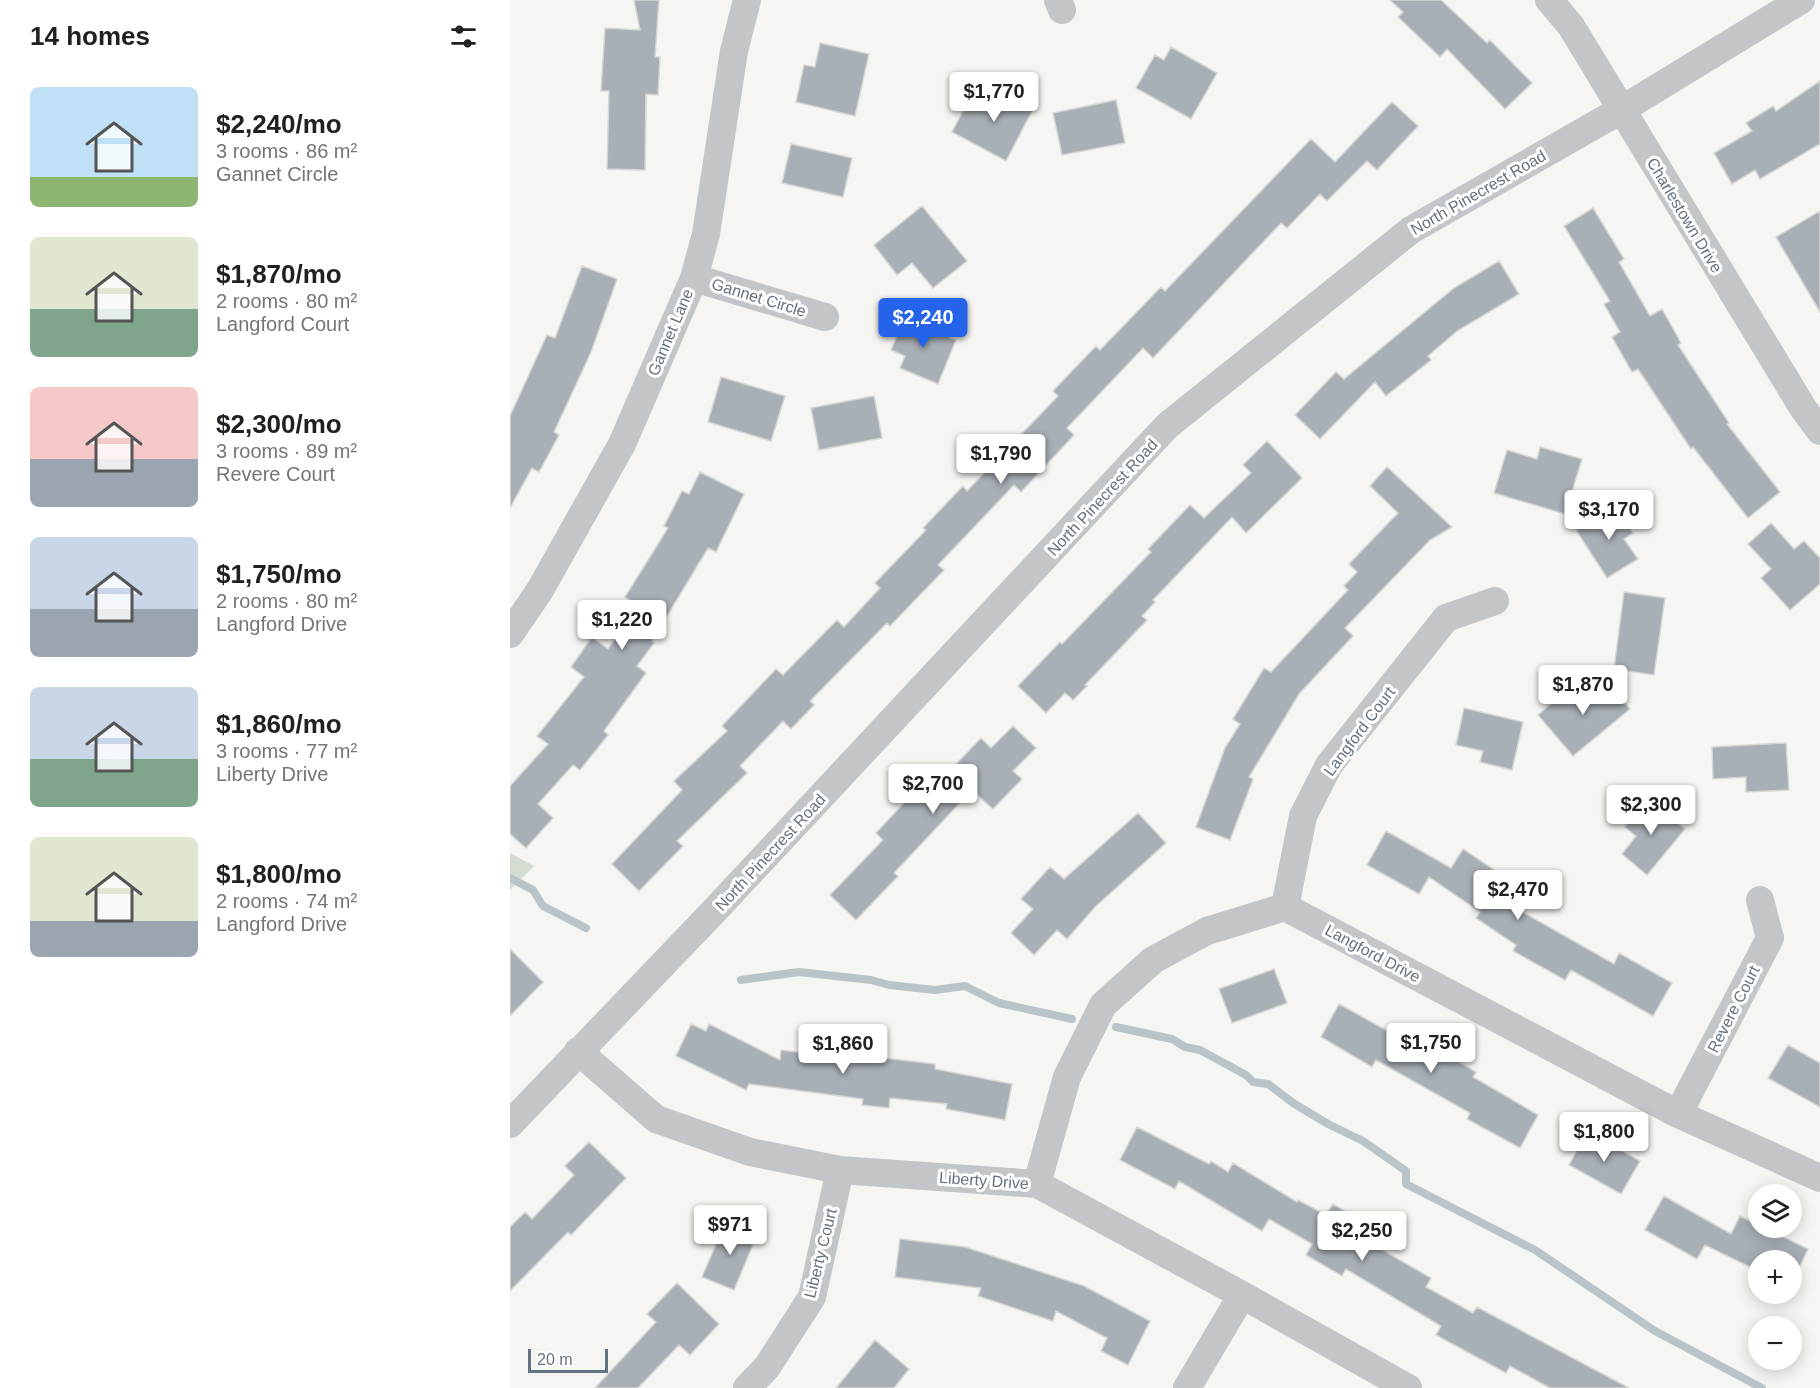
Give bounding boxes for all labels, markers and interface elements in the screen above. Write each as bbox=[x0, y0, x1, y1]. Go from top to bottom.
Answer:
icon: filters bbox=[447, 20, 480, 53]
text: 14 homes bbox=[30, 21, 150, 51]
pin: $1,770 bbox=[945, 72, 1043, 123]
text: $1,770 bbox=[963, 80, 1025, 102]
text: $2,240/mo bbox=[216, 109, 342, 139]
icon: home bbox=[78, 111, 150, 183]
text: 3 rooms · 86 m² bbox=[216, 140, 357, 162]
street label: North Pinecrest Road bbox=[1408, 147, 1549, 238]
street label: Charlestown Drive bbox=[1644, 155, 1726, 276]
text: Gannet Circle bbox=[216, 163, 338, 185]
text: $1,870/mo bbox=[216, 259, 342, 289]
icon: home bbox=[78, 261, 150, 333]
street label: Gannet Circle bbox=[710, 275, 808, 320]
street label: Gannet Lane bbox=[645, 286, 696, 378]
text: 2 rooms · 80 m² bbox=[216, 290, 357, 312]
pin: $2,240 bbox=[874, 298, 972, 349]
text: $2,240 bbox=[892, 306, 954, 328]
text: Langford Court bbox=[216, 313, 349, 335]
text: $2,300/mo bbox=[216, 409, 342, 439]
icon: home bbox=[78, 411, 150, 483]
pin: $1,790 bbox=[952, 434, 1050, 485]
street label: North Pinecrest Road bbox=[1044, 436, 1161, 559]
text: 3 rooms · 89 m² bbox=[216, 440, 357, 462]
text: $1,790 bbox=[970, 442, 1032, 464]
text: Revere Court bbox=[216, 463, 335, 485]
pin: $3,170 bbox=[1560, 490, 1658, 541]
text: $3,170 bbox=[1578, 498, 1640, 520]
text: $1,750/mo bbox=[216, 559, 342, 589]
icon: home bbox=[78, 561, 150, 633]
text: 2 rooms · 80 m² bbox=[216, 590, 357, 612]
pin: $1,220 bbox=[573, 600, 671, 651]
text: $1,220 bbox=[591, 608, 653, 630]
text: Langford Drive bbox=[216, 613, 347, 635]
pin: $1,870 bbox=[1534, 665, 1632, 716]
text: $1,870 bbox=[1552, 673, 1614, 695]
street label: Langford Court bbox=[1320, 683, 1399, 779]
text: $1,860/mo bbox=[216, 709, 342, 739]
icon: home bbox=[78, 711, 150, 783]
text: 3 rooms · 77 m² bbox=[216, 740, 357, 762]
text: Liberty Drive bbox=[216, 763, 328, 785]
pin: $2,700 bbox=[884, 764, 982, 815]
text: $2,700 bbox=[902, 772, 964, 794]
pin: $2,300 bbox=[1602, 785, 1700, 836]
street label: North Pinecrest Road bbox=[712, 791, 829, 914]
text: $2,300 bbox=[1620, 793, 1682, 815]
text: $1,800/mo bbox=[216, 859, 342, 889]
icon: home bbox=[78, 861, 150, 933]
pin: $2,470 bbox=[1469, 870, 1567, 921]
text: $2,470 bbox=[1487, 878, 1549, 900]
text: 2 rooms · 74 m² bbox=[216, 890, 357, 912]
text: Langford Drive bbox=[216, 913, 347, 935]
street label: Langford Drive bbox=[1322, 921, 1423, 986]
street label: Revere Court bbox=[1704, 962, 1763, 1055]
pin: $1,750 bbox=[1382, 1023, 1480, 1074]
pin: $1,860 bbox=[794, 1024, 892, 1075]
text: $1,750 bbox=[1400, 1031, 1462, 1053]
text: $1,860 bbox=[812, 1032, 874, 1054]
pin: $1,800 bbox=[1555, 1112, 1653, 1163]
text: $1,800 bbox=[1573, 1120, 1635, 1142]
street label: Liberty Drive bbox=[939, 1169, 1029, 1192]
map controls bbox=[1748, 1184, 1802, 1370]
button: layers bbox=[1748, 1184, 1802, 1238]
pin: $971 bbox=[694, 1205, 766, 1256]
street label: Liberty Court bbox=[801, 1206, 840, 1300]
pin: $2,250 bbox=[1313, 1211, 1411, 1262]
text: $971 bbox=[708, 1213, 752, 1235]
text: $2,250 bbox=[1331, 1219, 1393, 1241]
button: + bbox=[1748, 1250, 1802, 1304]
button: − bbox=[1748, 1316, 1802, 1370]
scale bar bbox=[528, 1346, 608, 1374]
text: 20 m bbox=[537, 1351, 573, 1368]

